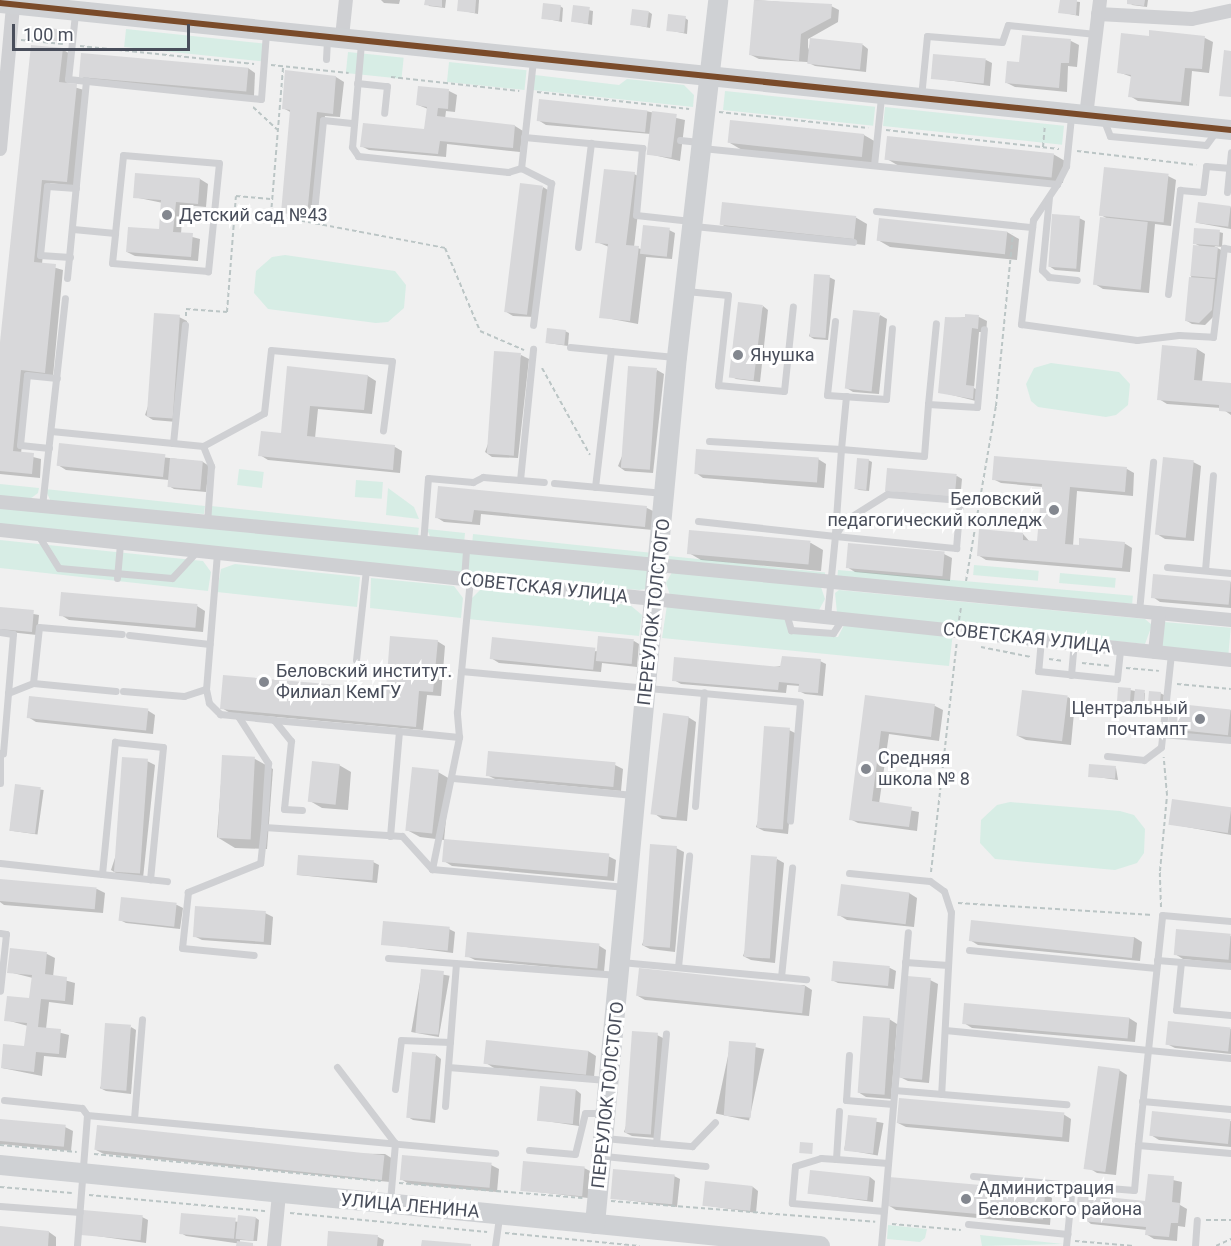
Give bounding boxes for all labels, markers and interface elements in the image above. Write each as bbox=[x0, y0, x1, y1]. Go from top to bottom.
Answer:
scale bar bbox=[15, 12, 194, 50]
text: 100 m bbox=[23, 24, 74, 45]
place label: Детский сад №43 bbox=[179, 204, 328, 226]
marker: Детский сад №43 bbox=[160, 208, 174, 222]
place label: Янушка bbox=[750, 344, 814, 366]
marker: Янушка bbox=[731, 348, 745, 362]
place label: Беловский педагогический колледж bbox=[827, 489, 1042, 532]
marker: Беловский педагогический колледж bbox=[1047, 503, 1061, 517]
street label: ПЕРЕУЛОК ТОЛСТОГО bbox=[633, 517, 675, 707]
street label: СОВЕТСКАЯ УЛИЦА bbox=[459, 568, 629, 608]
street label: СОВЕТСКАЯ УЛИЦА bbox=[942, 618, 1112, 658]
place label: Беловский институт. Филиал КемГУ bbox=[276, 661, 452, 704]
marker: Беловский институт. Филиал КемГУ bbox=[257, 675, 271, 689]
place label: Центральный почтампт bbox=[1071, 698, 1188, 740]
marker: Центральный почтампт bbox=[1193, 712, 1207, 726]
place label: Средняя школа № 8 bbox=[878, 748, 970, 790]
marker: Средняя школа № 8 bbox=[859, 762, 873, 776]
street label: ПЕРЕУЛОК ТОЛСТОГО bbox=[587, 1000, 629, 1190]
place label: Администрация Беловского района bbox=[978, 1178, 1142, 1220]
street label: УЛИЦА ЛЕНИНА bbox=[340, 1189, 480, 1223]
marker: Администрация Беловского района bbox=[959, 1192, 973, 1206]

